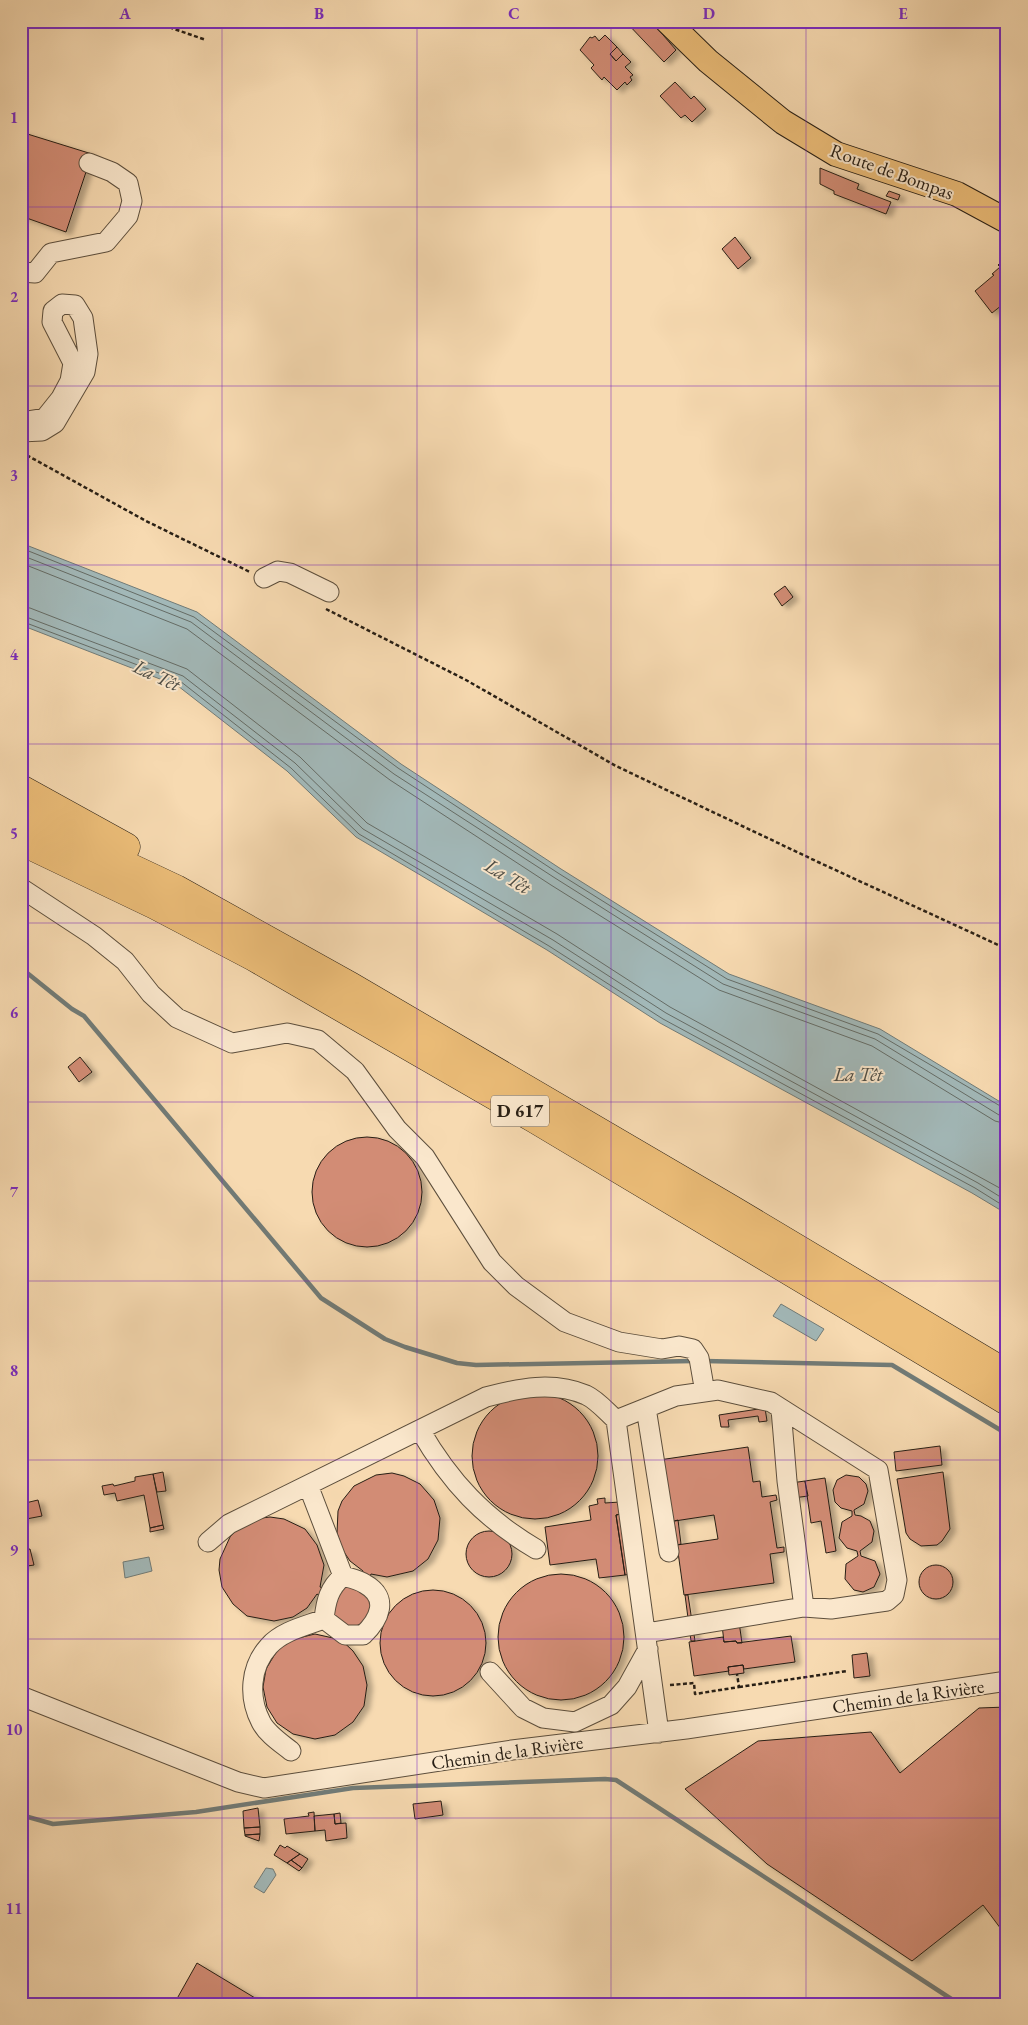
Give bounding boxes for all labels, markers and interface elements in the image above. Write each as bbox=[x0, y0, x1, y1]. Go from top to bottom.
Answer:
text: A bbox=[118, 3, 131, 24]
text: B bbox=[314, 3, 324, 24]
text: C bbox=[508, 3, 520, 24]
text: D bbox=[703, 3, 715, 24]
text: E bbox=[898, 3, 908, 24]
text: 1 bbox=[10, 107, 18, 128]
street label: Route de Bompas bbox=[827, 138, 957, 205]
text: 2 bbox=[10, 286, 19, 307]
text: 3 bbox=[10, 465, 18, 486]
text: 4 bbox=[10, 644, 19, 665]
water label: La Têt bbox=[128, 652, 186, 698]
text: 5 bbox=[10, 823, 18, 844]
water label: La Têt bbox=[479, 852, 537, 900]
text: 6 bbox=[10, 1002, 19, 1023]
water label: La Têt bbox=[832, 1061, 884, 1087]
road number: D 617 bbox=[491, 1096, 549, 1126]
text: 7 bbox=[10, 1181, 19, 1202]
text: 8 bbox=[10, 1360, 18, 1381]
text: 9 bbox=[10, 1539, 19, 1560]
street label: Chemin de la Rivière bbox=[831, 1673, 986, 1720]
text: 10 bbox=[6, 1719, 23, 1740]
street label: Chemin de la Rivière bbox=[430, 1729, 585, 1776]
text: 11 bbox=[6, 1898, 22, 1919]

